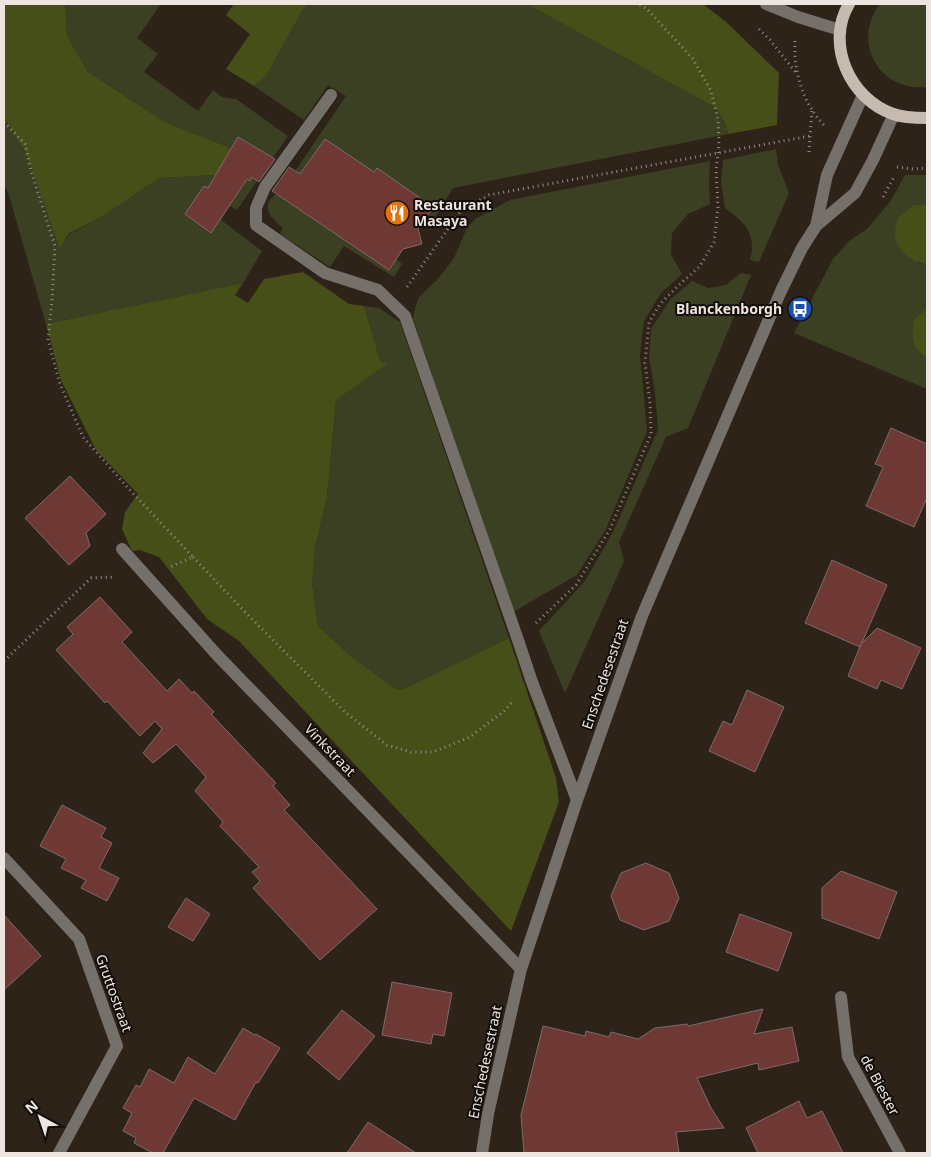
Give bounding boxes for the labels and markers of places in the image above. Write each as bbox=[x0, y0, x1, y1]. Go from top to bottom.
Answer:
place label: Restaurant Masaya bbox=[414, 195, 492, 230]
restaurant icon: Restaurant Masaya bbox=[384, 200, 410, 226]
bus stop icon: Blanckenborgh bbox=[787, 296, 813, 322]
place label: Blanckenborgh bbox=[676, 299, 782, 318]

